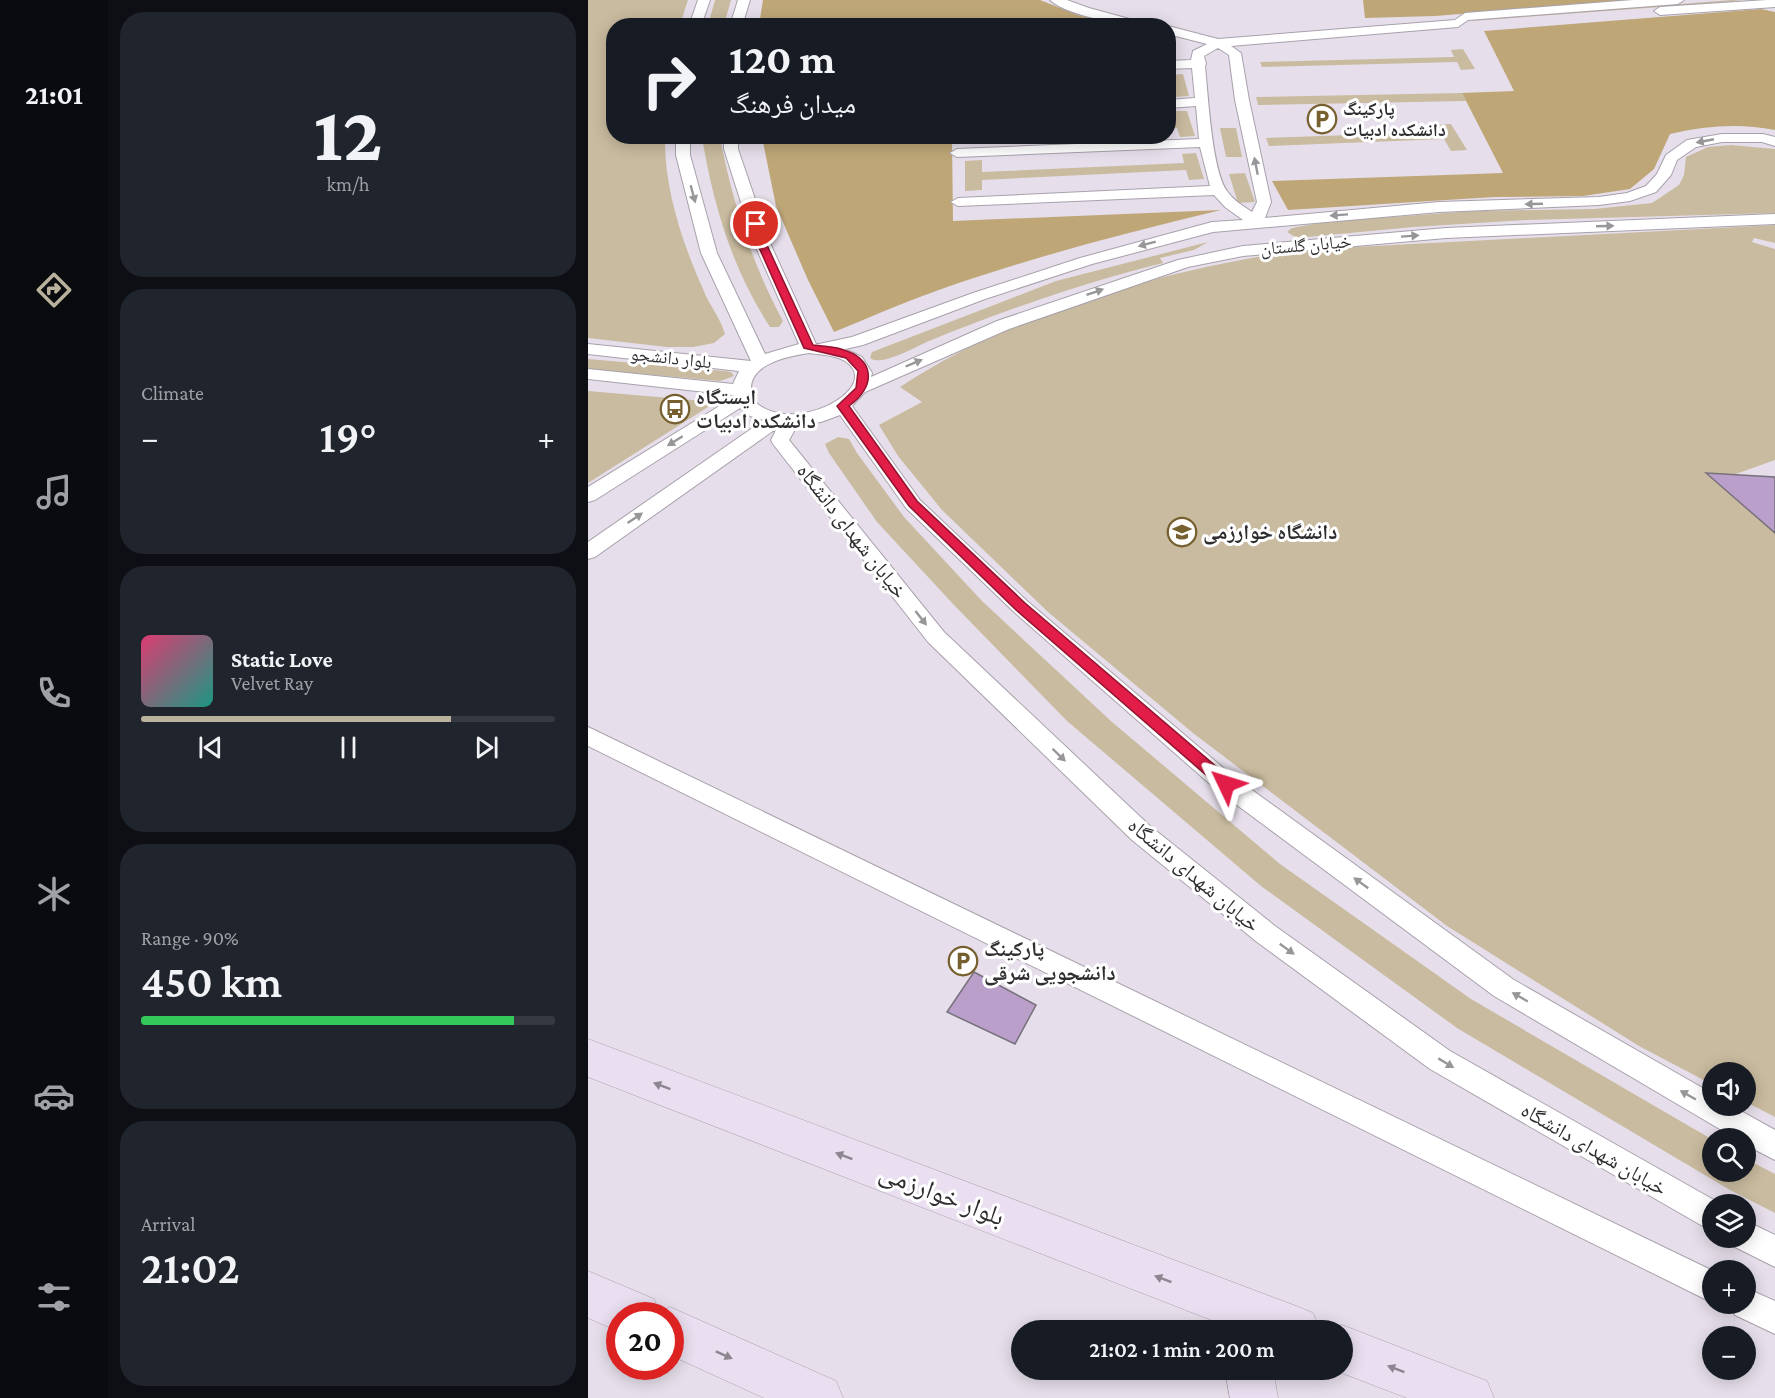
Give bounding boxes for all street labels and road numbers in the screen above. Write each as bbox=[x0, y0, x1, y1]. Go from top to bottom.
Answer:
street label: خیابان گلستان bbox=[1260, 231, 1352, 260]
street label: بلوار دانشجو bbox=[629, 344, 713, 373]
street label: خیابان شهدای دانشگاه bbox=[792, 459, 912, 603]
street label: خیابان شهدای دانشگاه bbox=[1123, 813, 1265, 937]
street label: خیابان شهدای دانشگاه bbox=[1517, 1098, 1671, 1200]
street label: بلوار خوارزمی bbox=[875, 1157, 1008, 1232]

